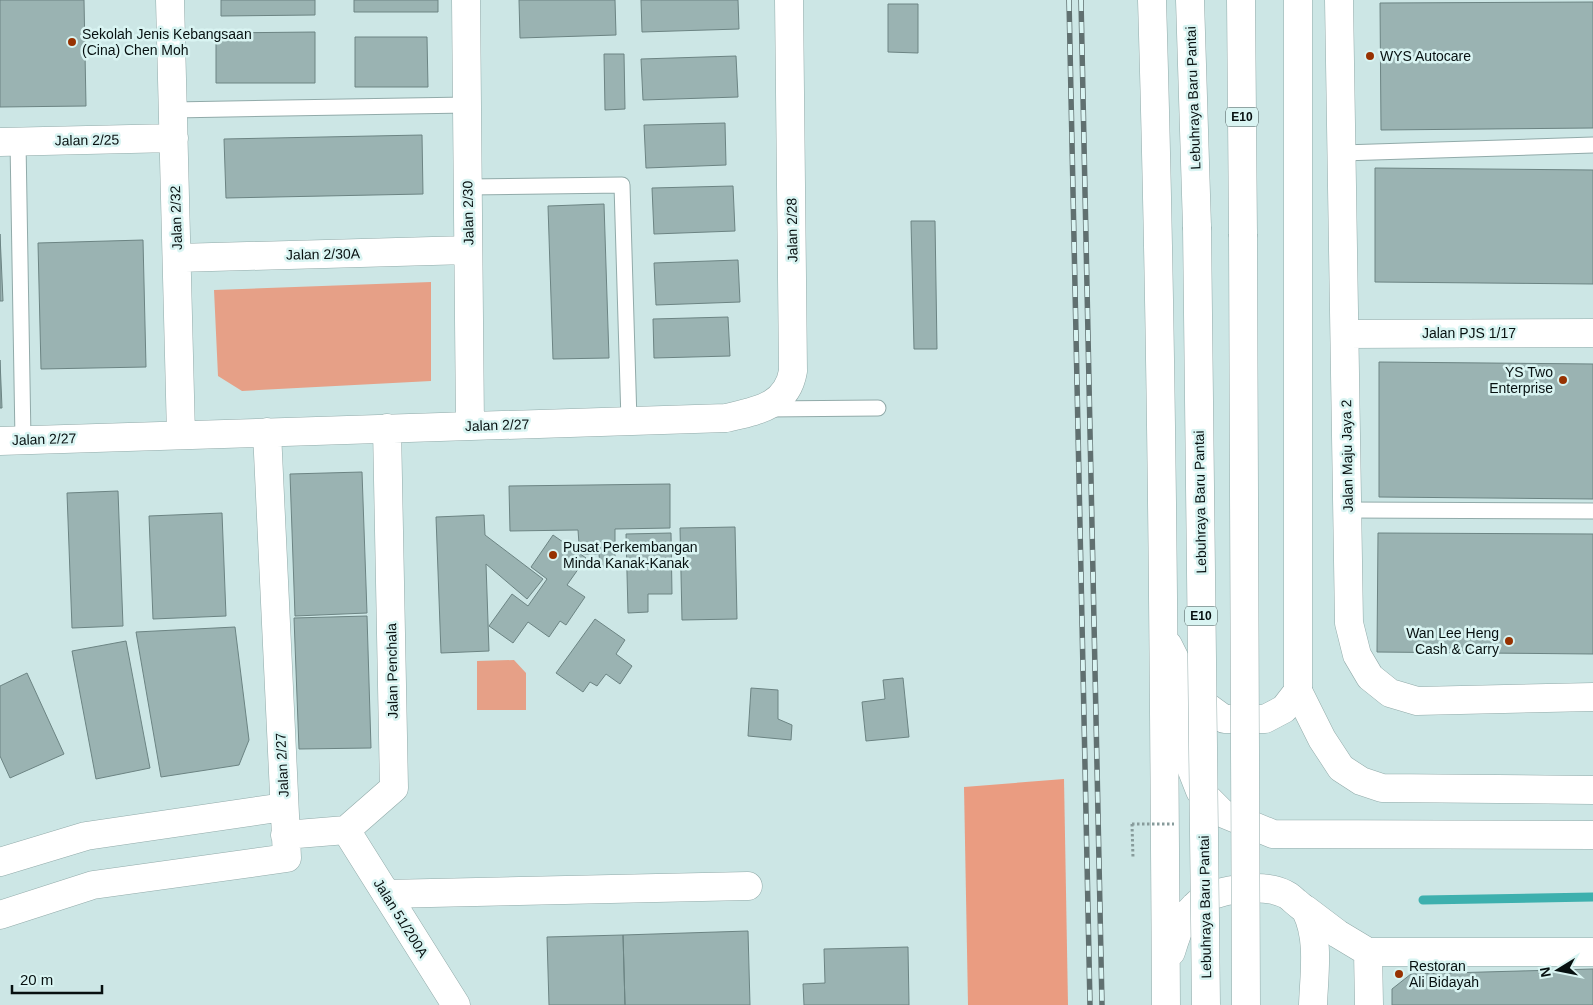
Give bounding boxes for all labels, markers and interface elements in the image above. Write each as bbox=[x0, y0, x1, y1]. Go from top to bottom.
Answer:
place label: Sekolah Jenis Kebangsaan (Cina) Chen Moh bbox=[82, 26, 252, 58]
street label: Lebuhraya Baru Pantai bbox=[1183, 26, 1203, 170]
marker: Sekolah Jenis Kebangsaan (Cina) Chen Moh bbox=[66, 36, 78, 48]
place label: WYS Autocare bbox=[1380, 48, 1471, 64]
marker: WYS Autocare bbox=[1364, 50, 1376, 62]
road number: E10 bbox=[1226, 108, 1258, 126]
street label: Jalan 2/25 bbox=[55, 131, 120, 149]
street label: Jalan 2/30 bbox=[459, 180, 477, 245]
street label: Jalan 2/32 bbox=[167, 185, 185, 251]
street label: Jalan 2/28 bbox=[783, 197, 801, 262]
street label: Jalan 2/30A bbox=[286, 245, 361, 263]
street label: Jalan PJS 1/17 bbox=[1422, 325, 1516, 341]
place label: YS Two Enterprise bbox=[1489, 364, 1553, 396]
marker: YS Two Enterprise bbox=[1557, 374, 1569, 386]
street label: Jalan Maju Jaya 2 bbox=[1338, 399, 1356, 513]
street label: Jalan 2/27 bbox=[464, 416, 530, 434]
street label: Jalan 2/27 bbox=[11, 430, 77, 448]
street label: Lebuhraya Baru Pantai bbox=[1191, 430, 1209, 574]
place label: Pusat Perkembangan Minda Kanak-Kanak bbox=[563, 539, 698, 571]
marker: Pusat Perkembangan Minda Kanak-Kanak bbox=[547, 549, 559, 561]
road number: E10 bbox=[1185, 606, 1217, 626]
street label: Jalan Penchala bbox=[383, 623, 401, 719]
place label: Wan Lee Heng Cash & Carry bbox=[1406, 625, 1499, 657]
marker: Wan Lee Heng Cash & Carry bbox=[1503, 635, 1515, 647]
street label: Jalan 2/27 bbox=[272, 732, 292, 798]
street label: Lebuhraya Baru Pantai bbox=[1196, 835, 1214, 979]
street label: Jalan 51/200A bbox=[370, 876, 432, 961]
north arrow bbox=[1533, 945, 1583, 995]
place label: Restoran Ali Bidayah bbox=[1409, 958, 1479, 990]
scale bar bbox=[12, 962, 102, 994]
text: N bbox=[1536, 966, 1554, 979]
marker: Restoran Ali Bidayah bbox=[1393, 968, 1405, 980]
text: 20 m bbox=[20, 971, 53, 988]

